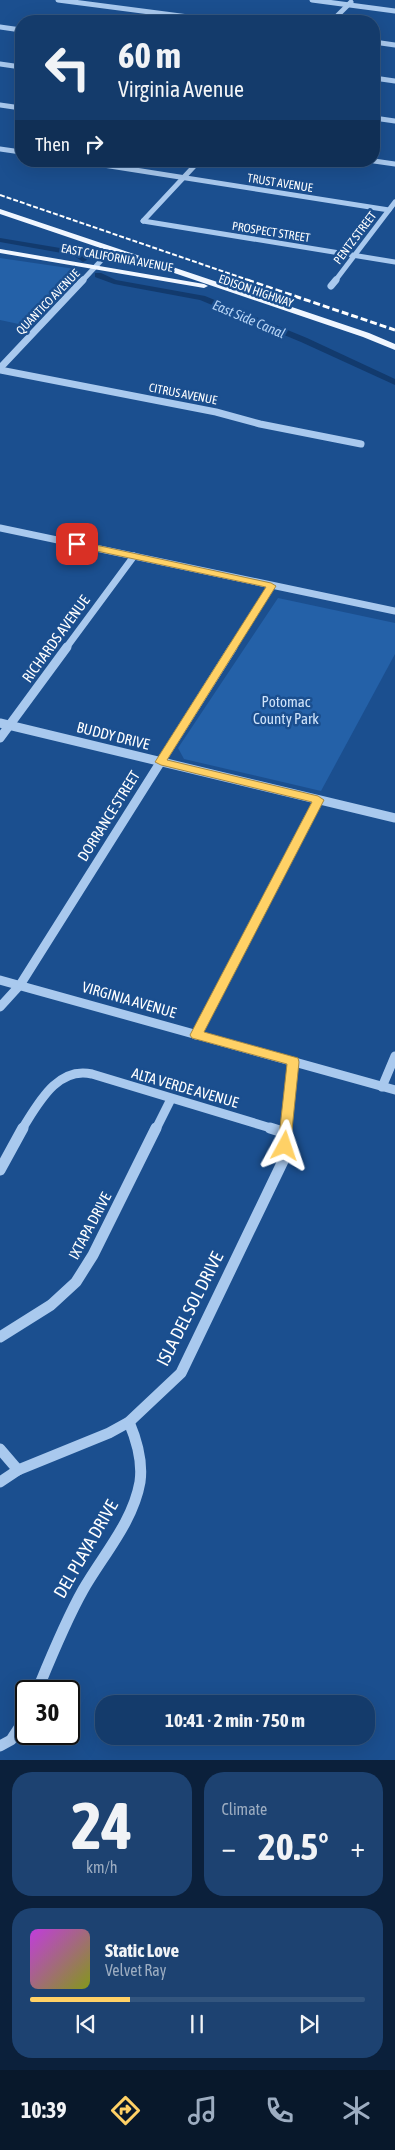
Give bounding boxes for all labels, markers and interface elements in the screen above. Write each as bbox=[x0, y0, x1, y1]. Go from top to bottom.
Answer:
icon: left bbox=[35, 35, 100, 100]
text: 60 m bbox=[118, 35, 181, 75]
text: Virginia Avenue bbox=[118, 76, 244, 102]
icon: right bbox=[80, 130, 108, 158]
text: Then bbox=[35, 133, 70, 155]
street label: TRUST AVENUE bbox=[246, 171, 314, 195]
street label: PENTZ STREET bbox=[331, 208, 380, 267]
street label: PROSPECT STREET bbox=[231, 219, 312, 245]
street label: EAST CALIFORNIA AVENUE bbox=[60, 241, 174, 275]
street label: QUANTICO AVENUE bbox=[13, 267, 83, 337]
street label: EDISON HIGHWAY bbox=[217, 272, 296, 311]
water label: East Side Canal bbox=[210, 297, 288, 342]
street label: CITRUS AVENUE bbox=[148, 381, 218, 407]
pin bbox=[56, 523, 98, 565]
icon: arrive bbox=[63, 530, 91, 558]
street label: RICHARDS AVENUE bbox=[18, 591, 93, 685]
park label: Potomac County Park bbox=[253, 693, 319, 727]
street label: BUDDY DRIVE bbox=[75, 718, 152, 753]
street label: DORRANCE STREET bbox=[74, 767, 143, 864]
street label: VIRGINIA AVENUE bbox=[80, 978, 179, 1021]
street label: ALTA VERDE AVENUE bbox=[130, 1064, 241, 1111]
position arrow bbox=[258, 1119, 310, 1171]
street label: IXTAPA DRIVE bbox=[65, 1189, 115, 1262]
street label: ISLA DEL SOL DRIVE bbox=[152, 1248, 227, 1369]
street label: DEL PLAYA DRIVE bbox=[49, 1496, 122, 1601]
speed limit sign: 30 bbox=[15, 1680, 80, 1745]
text: 10:41 · 2 min · 750 m bbox=[165, 1709, 305, 1731]
text: 24 bbox=[71, 1788, 132, 1863]
text: Climate bbox=[222, 1800, 267, 1818]
text: 20.5° bbox=[258, 1825, 329, 1868]
text: − bbox=[222, 1831, 236, 1863]
text: + bbox=[350, 1831, 365, 1863]
text: km/h bbox=[86, 1858, 118, 1876]
text: Static Love bbox=[105, 1939, 179, 1961]
text: Velvet Ray bbox=[105, 1961, 166, 1979]
icon: previous bbox=[72, 2010, 100, 2038]
icon: pause bbox=[183, 2010, 211, 2038]
icon: next bbox=[295, 2010, 323, 2038]
icon: directions bbox=[108, 2093, 143, 2128]
icon: music bbox=[185, 2093, 220, 2128]
icon: phone bbox=[262, 2093, 297, 2128]
icon: climate bbox=[339, 2093, 374, 2128]
text: 10:39 bbox=[21, 2097, 67, 2123]

